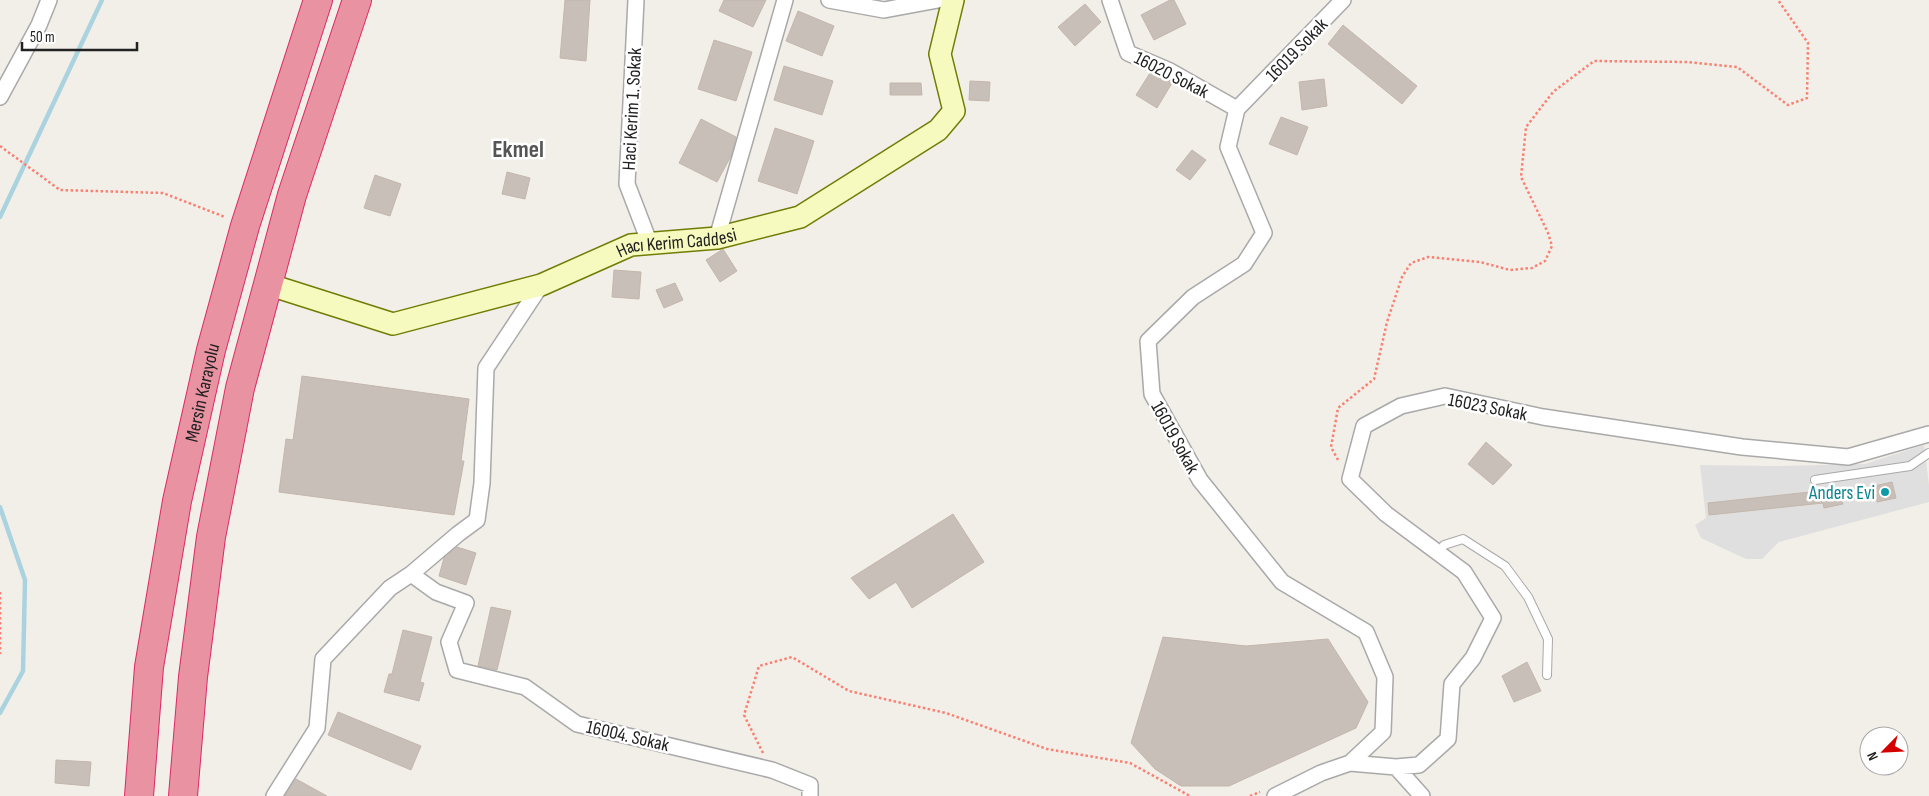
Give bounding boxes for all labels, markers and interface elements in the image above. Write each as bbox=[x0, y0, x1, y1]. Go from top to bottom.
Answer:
street label: 16019 Sokak bbox=[1261, 13, 1333, 87]
scale bar bbox=[22, 20, 138, 52]
text: 50 m bbox=[30, 28, 55, 47]
street label: Haci Kerim 1. Sokak bbox=[618, 46, 647, 171]
street label: 16020 Sokak bbox=[1130, 47, 1213, 104]
district label: Ekmel bbox=[492, 135, 544, 164]
street label: Hacı Kerim Caddesi bbox=[613, 223, 739, 263]
street label: Mersin Karayolu bbox=[181, 341, 225, 444]
street label: 16023 Sokak bbox=[1446, 389, 1530, 427]
street label: 16019 Sokak bbox=[1145, 397, 1204, 479]
place label: Anders Evi bbox=[1808, 482, 1875, 505]
marker: Anders Evi bbox=[1879, 486, 1891, 498]
street label: 16004. Sokak bbox=[584, 716, 672, 757]
north arrow bbox=[1859, 726, 1909, 776]
text: N bbox=[1863, 749, 1882, 763]

